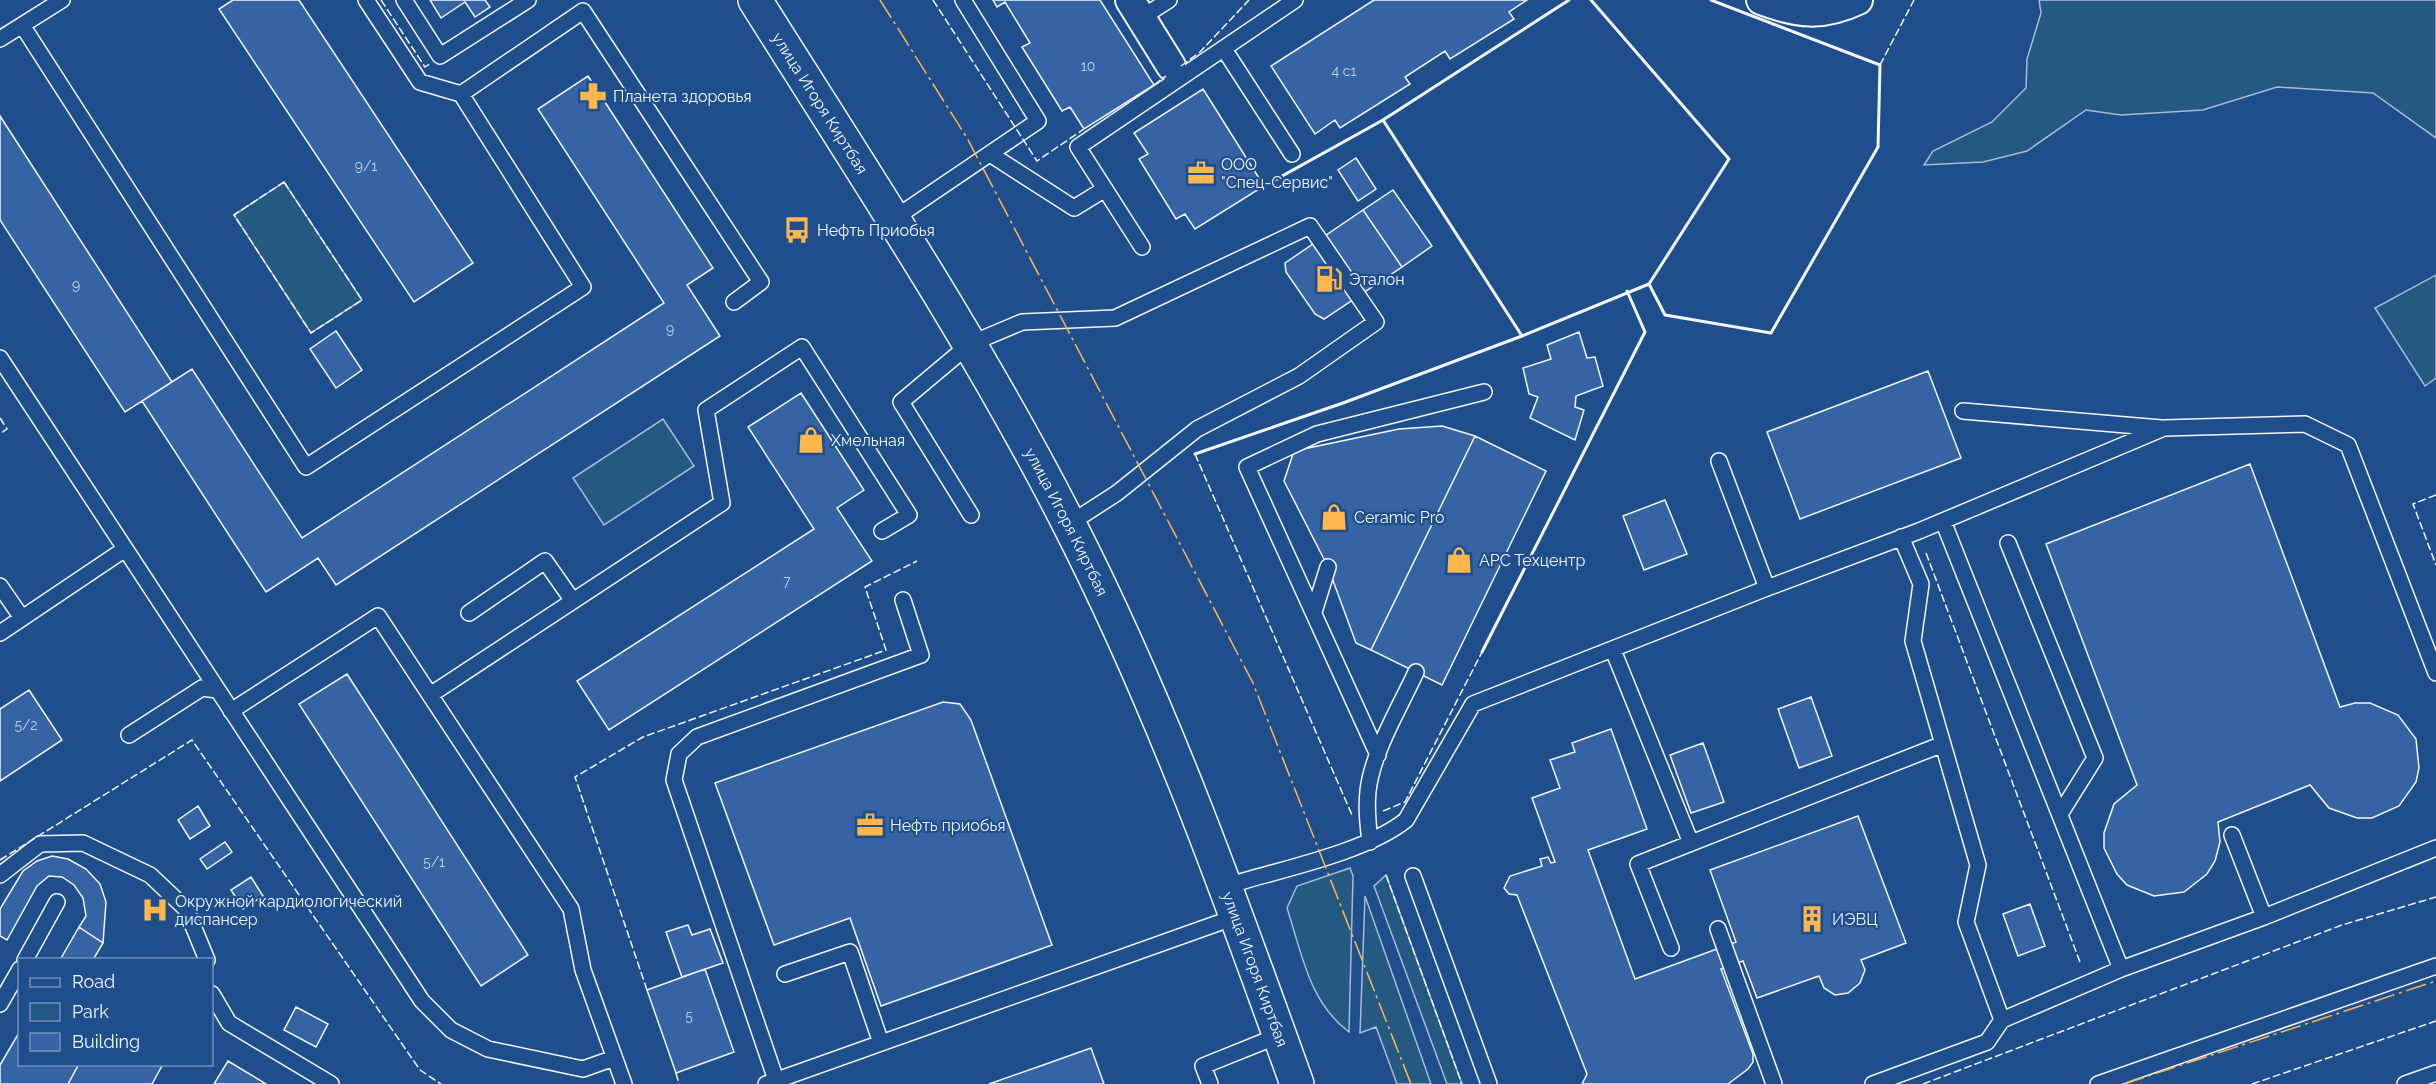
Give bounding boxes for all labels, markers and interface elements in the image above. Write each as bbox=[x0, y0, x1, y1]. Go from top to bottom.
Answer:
street label: улица Игоря Киртбая bbox=[768, 29, 872, 177]
house number: 10 bbox=[1081, 58, 1095, 74]
house number: 4 с1 bbox=[1332, 63, 1356, 79]
pharmacy icon: Планета здоровья bbox=[578, 81, 608, 111]
place label: Планета здоровья bbox=[613, 87, 752, 106]
place label: ООО "Спец-Сервис" bbox=[1221, 155, 1333, 192]
house number: 9/1 bbox=[355, 158, 377, 174]
office icon: ООО "Спец-Сервис" bbox=[1186, 158, 1216, 188]
bus stop icon: Нефть Приобья bbox=[782, 215, 812, 245]
place label: Нефть Приобья bbox=[817, 221, 935, 240]
fuel station icon: Эталон bbox=[1314, 264, 1344, 294]
place label: Эталон bbox=[1349, 270, 1405, 289]
house number: 9 bbox=[72, 277, 80, 293]
house number: 9 bbox=[666, 321, 674, 337]
shop icon: Хмельная bbox=[796, 425, 826, 455]
place label: Хмельная bbox=[831, 431, 905, 450]
street label: улица Игоря Киртбая bbox=[1021, 444, 1112, 599]
shop icon: Ceramic Pro bbox=[1319, 502, 1349, 532]
place label: Ceramic Pro bbox=[1354, 508, 1445, 527]
shop icon: АРС Техцентр bbox=[1444, 545, 1474, 575]
place label: АРС Техцентр bbox=[1479, 551, 1585, 570]
house number: 7 bbox=[783, 573, 791, 589]
house number: 5/2 bbox=[14, 717, 38, 733]
office icon: Нефть приобья bbox=[855, 810, 885, 840]
place label: Нефть приобья bbox=[890, 816, 1006, 835]
house number: 5/1 bbox=[423, 854, 445, 870]
street label: улица Игоря Киртбая bbox=[1218, 889, 1292, 1049]
place label: Окружной кардиологический диспансер bbox=[175, 892, 402, 929]
hospital icon: Окружной кардиологический диспансер bbox=[140, 895, 170, 925]
building icon: ИЭВЦ bbox=[1797, 904, 1827, 934]
place label: ИЭВЦ bbox=[1832, 910, 1878, 929]
legend bbox=[18, 958, 213, 1066]
text: Road bbox=[72, 971, 115, 992]
text: Park bbox=[72, 1001, 109, 1022]
house number: 5 bbox=[685, 1008, 693, 1024]
text: Building bbox=[72, 1031, 140, 1052]

